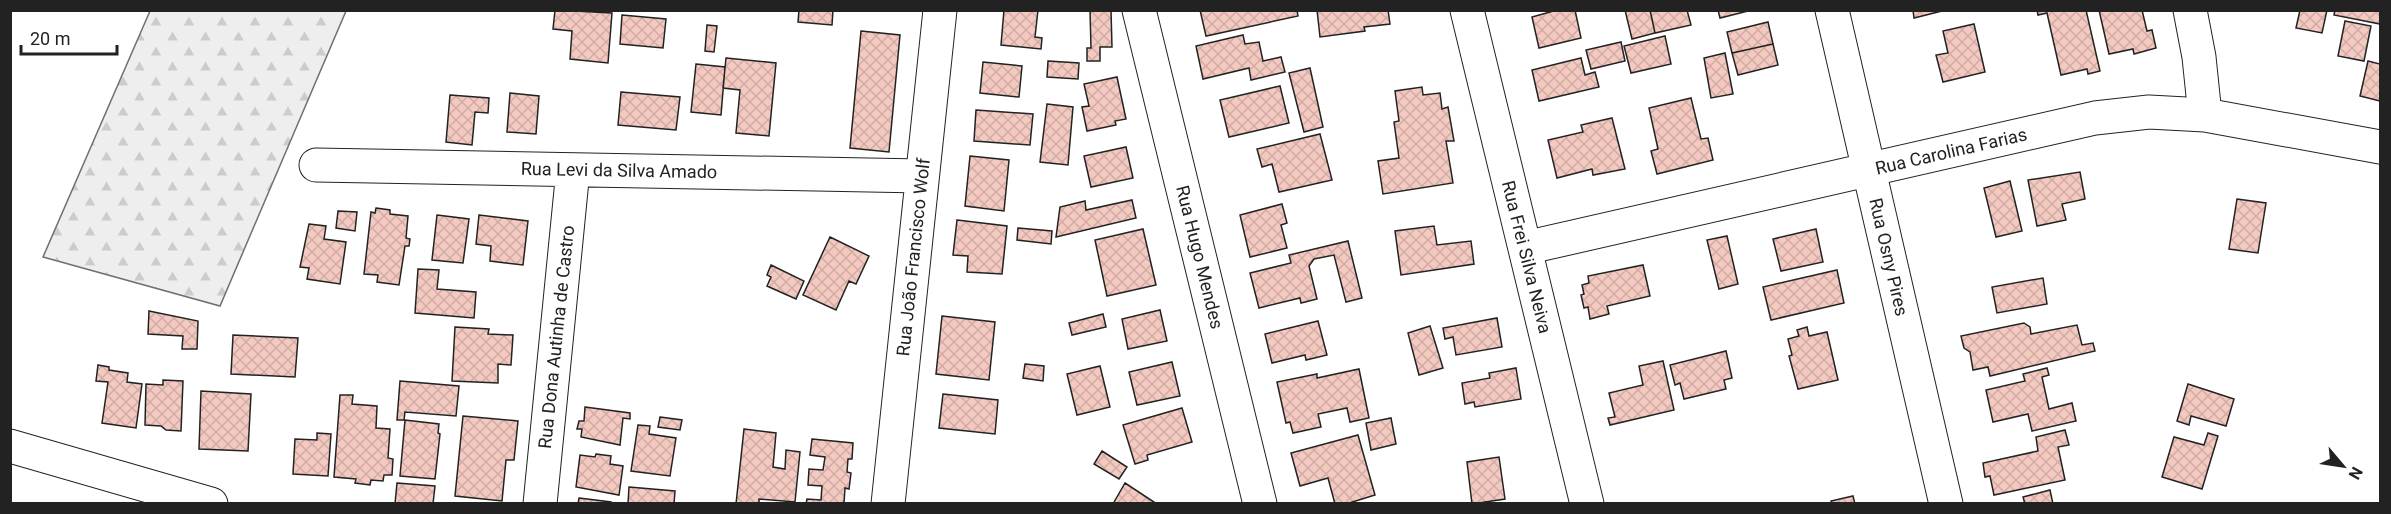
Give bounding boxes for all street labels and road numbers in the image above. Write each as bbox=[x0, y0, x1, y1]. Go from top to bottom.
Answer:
street label: Rua Carolina Farias bbox=[1873, 123, 2029, 179]
street label: Rua João Francisco Wolf bbox=[892, 156, 934, 357]
street label: Rua Levi da Silva Amado bbox=[521, 158, 717, 182]
street label: Rua Frei Silva Neiva bbox=[1498, 178, 1556, 336]
street label: Rua Hugo Mendes bbox=[1172, 183, 1228, 331]
street label: Rua Osny Pires bbox=[1865, 196, 1913, 318]
street label: Rua Dona Autinha de Castro bbox=[534, 224, 578, 450]

